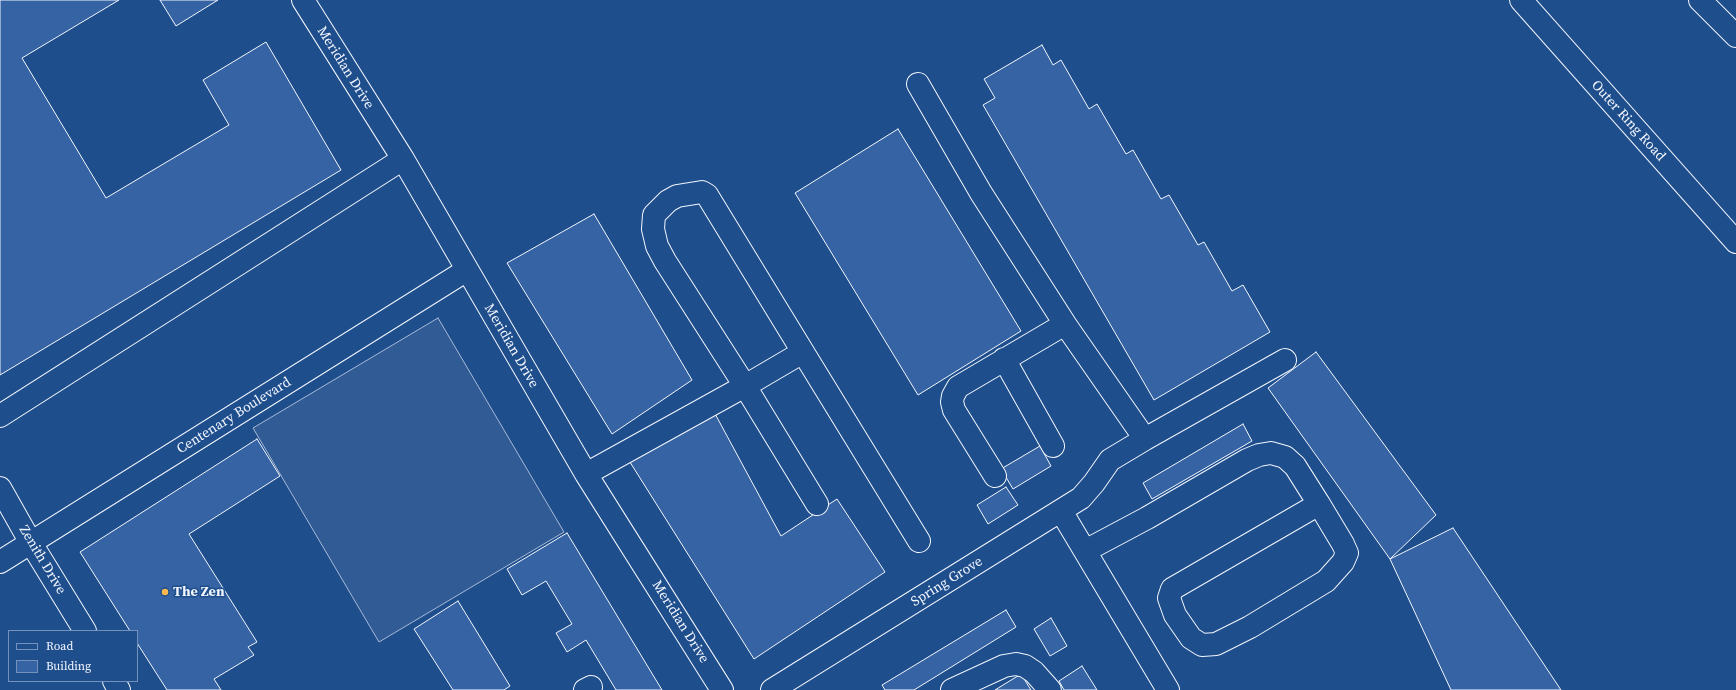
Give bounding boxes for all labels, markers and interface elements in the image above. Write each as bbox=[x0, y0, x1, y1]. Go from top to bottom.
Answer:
street label: Meridian Drive bbox=[313, 24, 377, 112]
street label: Outer Ring Road bbox=[1587, 77, 1669, 165]
street label: Meridian Drive bbox=[480, 301, 542, 391]
street label: Centenary Boulevard bbox=[174, 374, 294, 458]
street label: Zenith Drive bbox=[15, 522, 69, 598]
street label: Spring Grove bbox=[908, 553, 986, 611]
street label: Meridian Drive bbox=[648, 578, 712, 666]
place label: The Zen bbox=[173, 584, 225, 600]
marker: The Zen bbox=[160, 587, 170, 597]
legend bbox=[8, 630, 138, 682]
text: Road bbox=[46, 638, 73, 654]
text: Building bbox=[46, 658, 91, 674]

